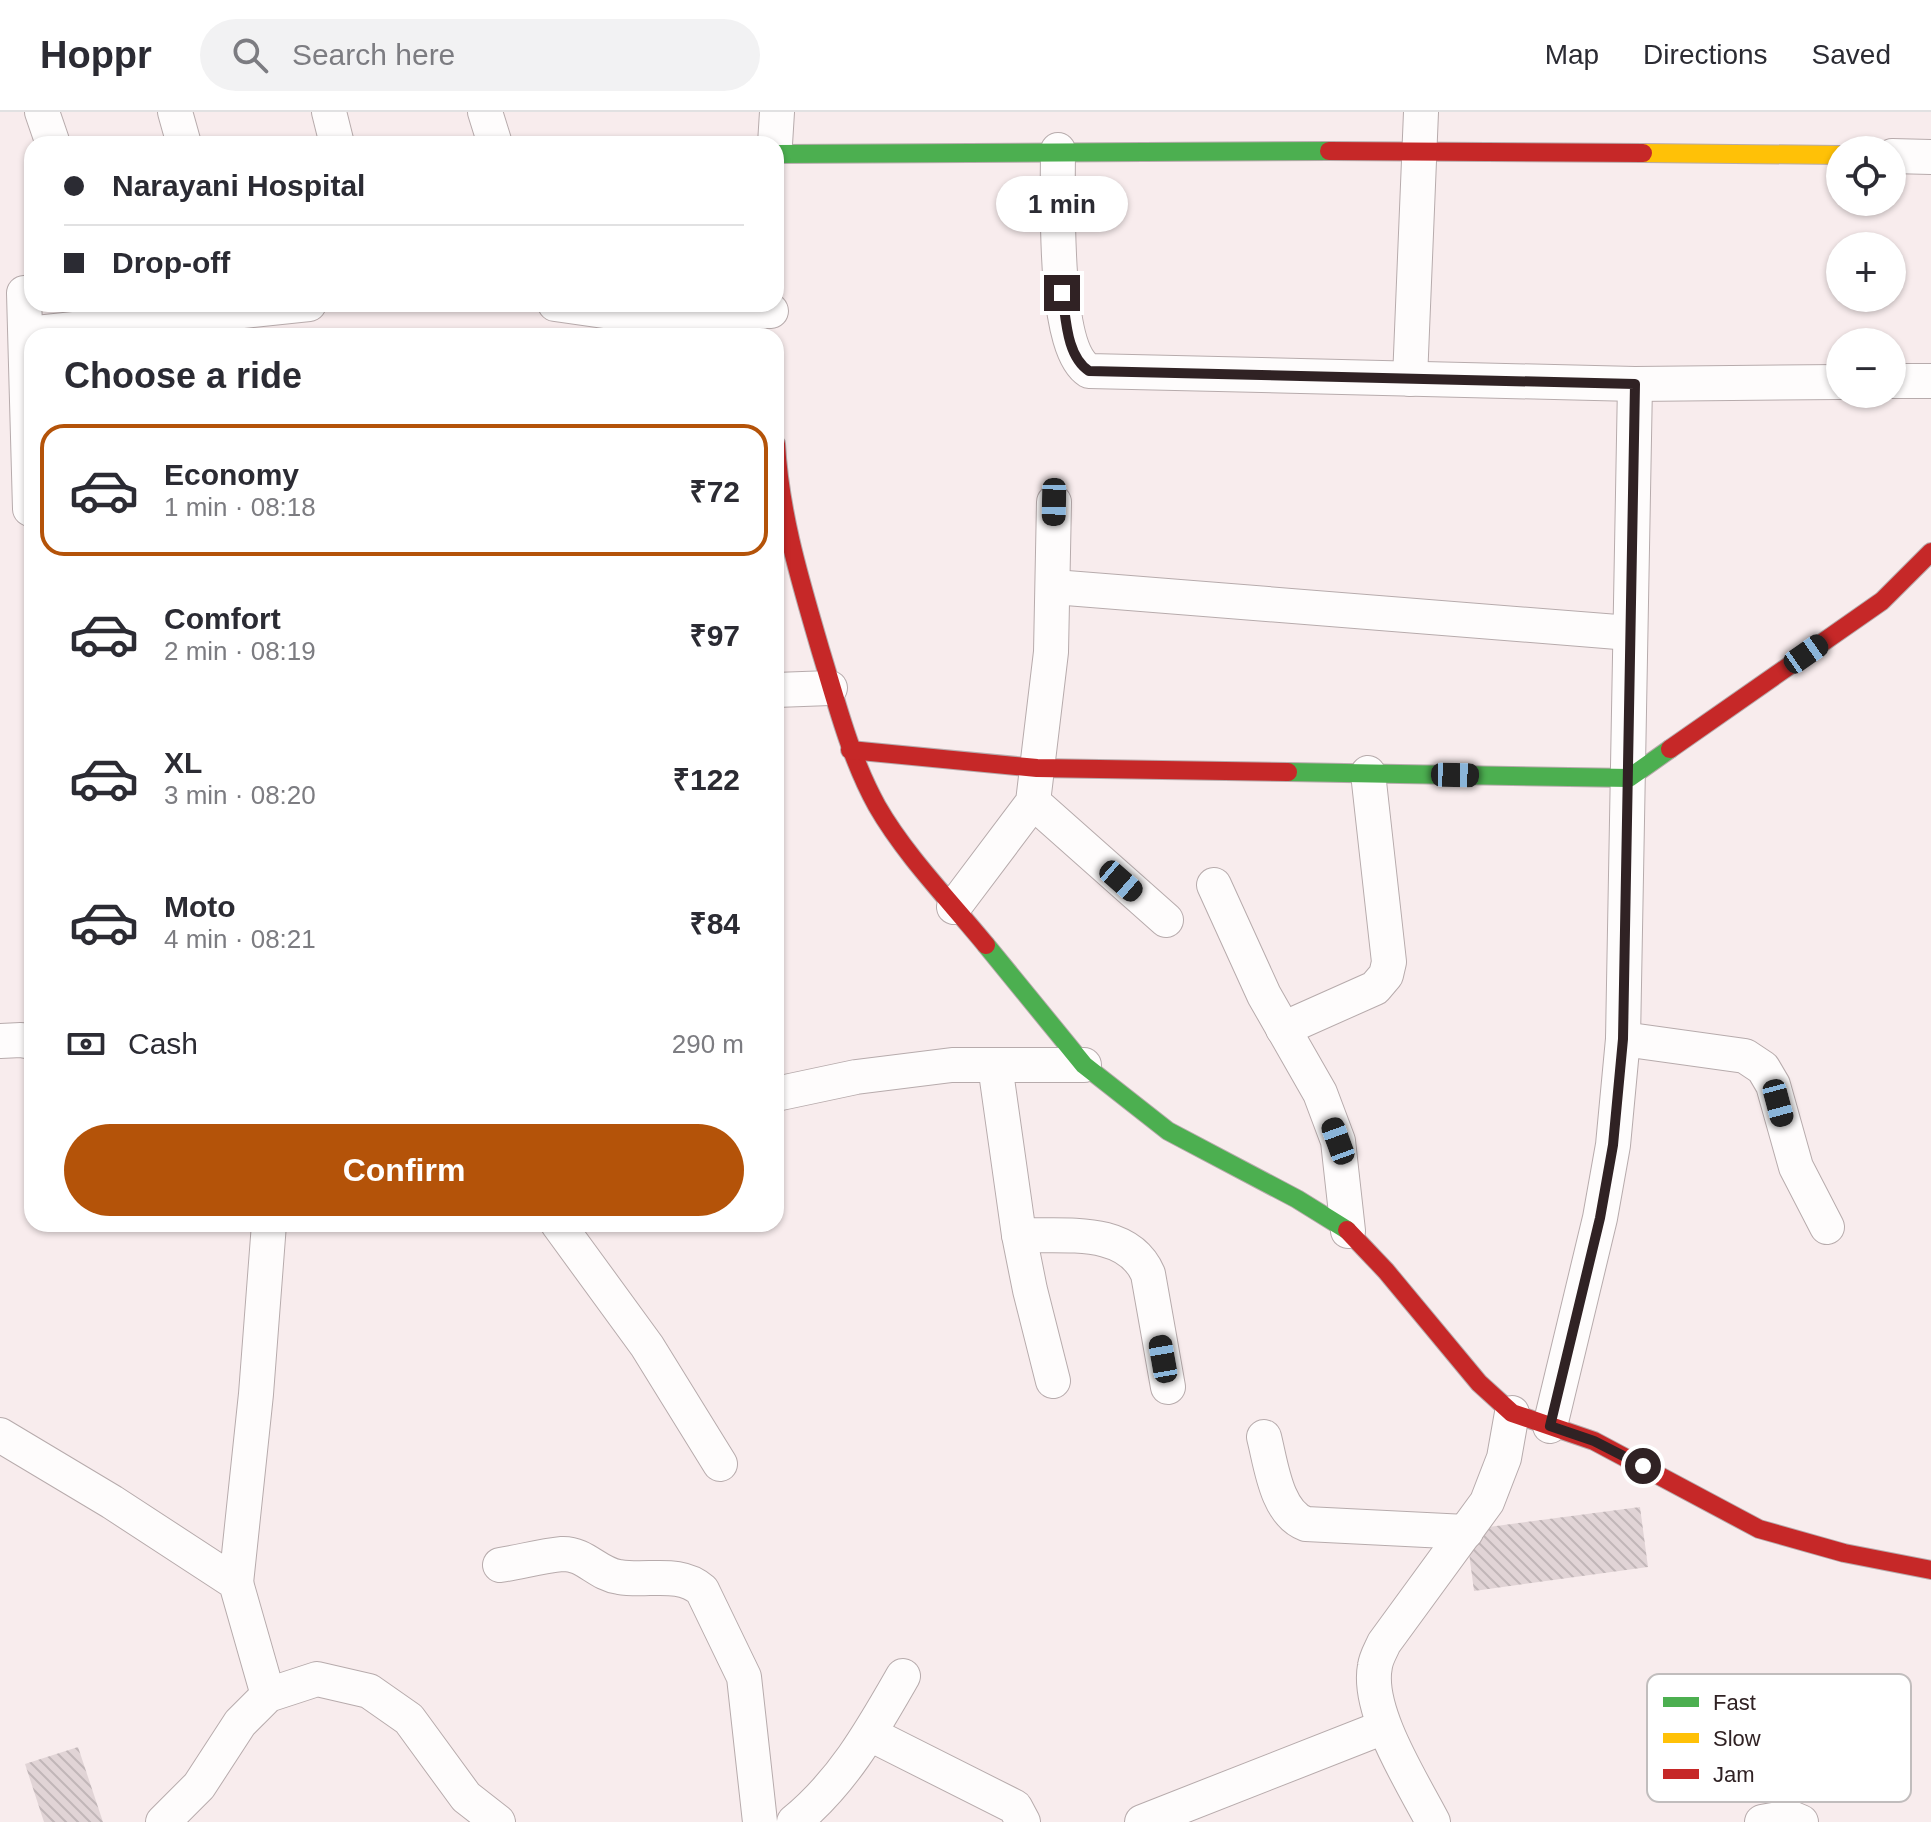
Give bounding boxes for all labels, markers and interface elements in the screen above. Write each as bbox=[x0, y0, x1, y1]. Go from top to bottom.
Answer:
search box bbox=[200, 19, 760, 91]
icon: search bbox=[228, 33, 272, 77]
text: Hoppr bbox=[40, 34, 152, 76]
text: Search here bbox=[292, 38, 455, 71]
text: Map bbox=[1545, 39, 1599, 70]
text: Directions bbox=[1643, 39, 1768, 70]
text: Saved bbox=[1812, 39, 1891, 70]
map controls bbox=[1826, 136, 1906, 408]
button: locate bbox=[1826, 136, 1906, 216]
text: Narayani Hospital bbox=[112, 169, 365, 202]
callout: 1 min bbox=[996, 177, 1128, 233]
text: 1 min bbox=[1028, 189, 1096, 219]
button: + bbox=[1826, 232, 1906, 312]
text: Drop-off bbox=[112, 246, 230, 279]
route end bbox=[1044, 275, 1080, 311]
button: − bbox=[1826, 328, 1906, 408]
text: Choose a ride bbox=[64, 355, 302, 396]
icon: car bbox=[68, 454, 140, 526]
text: Economy bbox=[164, 458, 299, 491]
text: ₹72 bbox=[689, 475, 740, 508]
car bbox=[1042, 478, 1066, 526]
text: 1 min · 08:18 bbox=[164, 492, 316, 522]
icon: car bbox=[68, 598, 140, 670]
text: Comfort bbox=[164, 602, 281, 635]
text: ₹97 bbox=[689, 619, 740, 652]
car bbox=[1779, 630, 1833, 678]
text: 2 min · 08:19 bbox=[164, 636, 316, 666]
icon: car bbox=[68, 742, 140, 814]
text: XL bbox=[164, 746, 202, 779]
text: ₹122 bbox=[673, 763, 740, 796]
car bbox=[1431, 763, 1479, 787]
text: 3 min · 08:20 bbox=[164, 780, 316, 810]
car bbox=[1095, 856, 1147, 906]
icon: car bbox=[68, 886, 140, 958]
text: Moto bbox=[164, 890, 236, 923]
text: ₹84 bbox=[689, 907, 740, 940]
text: 4 min · 08:21 bbox=[164, 924, 316, 954]
icon: cash bbox=[64, 1022, 108, 1066]
text: Cash bbox=[128, 1027, 198, 1060]
text: 290 m bbox=[672, 1029, 744, 1059]
car bbox=[1760, 1077, 1796, 1129]
car bbox=[1319, 1114, 1357, 1168]
button: Confirm bbox=[64, 1124, 744, 1216]
car bbox=[1147, 1333, 1179, 1385]
route start bbox=[1625, 1448, 1661, 1484]
legend bbox=[1647, 1674, 1911, 1802]
text: Fast bbox=[1713, 1690, 1756, 1715]
text: Slow bbox=[1713, 1726, 1761, 1751]
text: Jam bbox=[1713, 1762, 1755, 1787]

